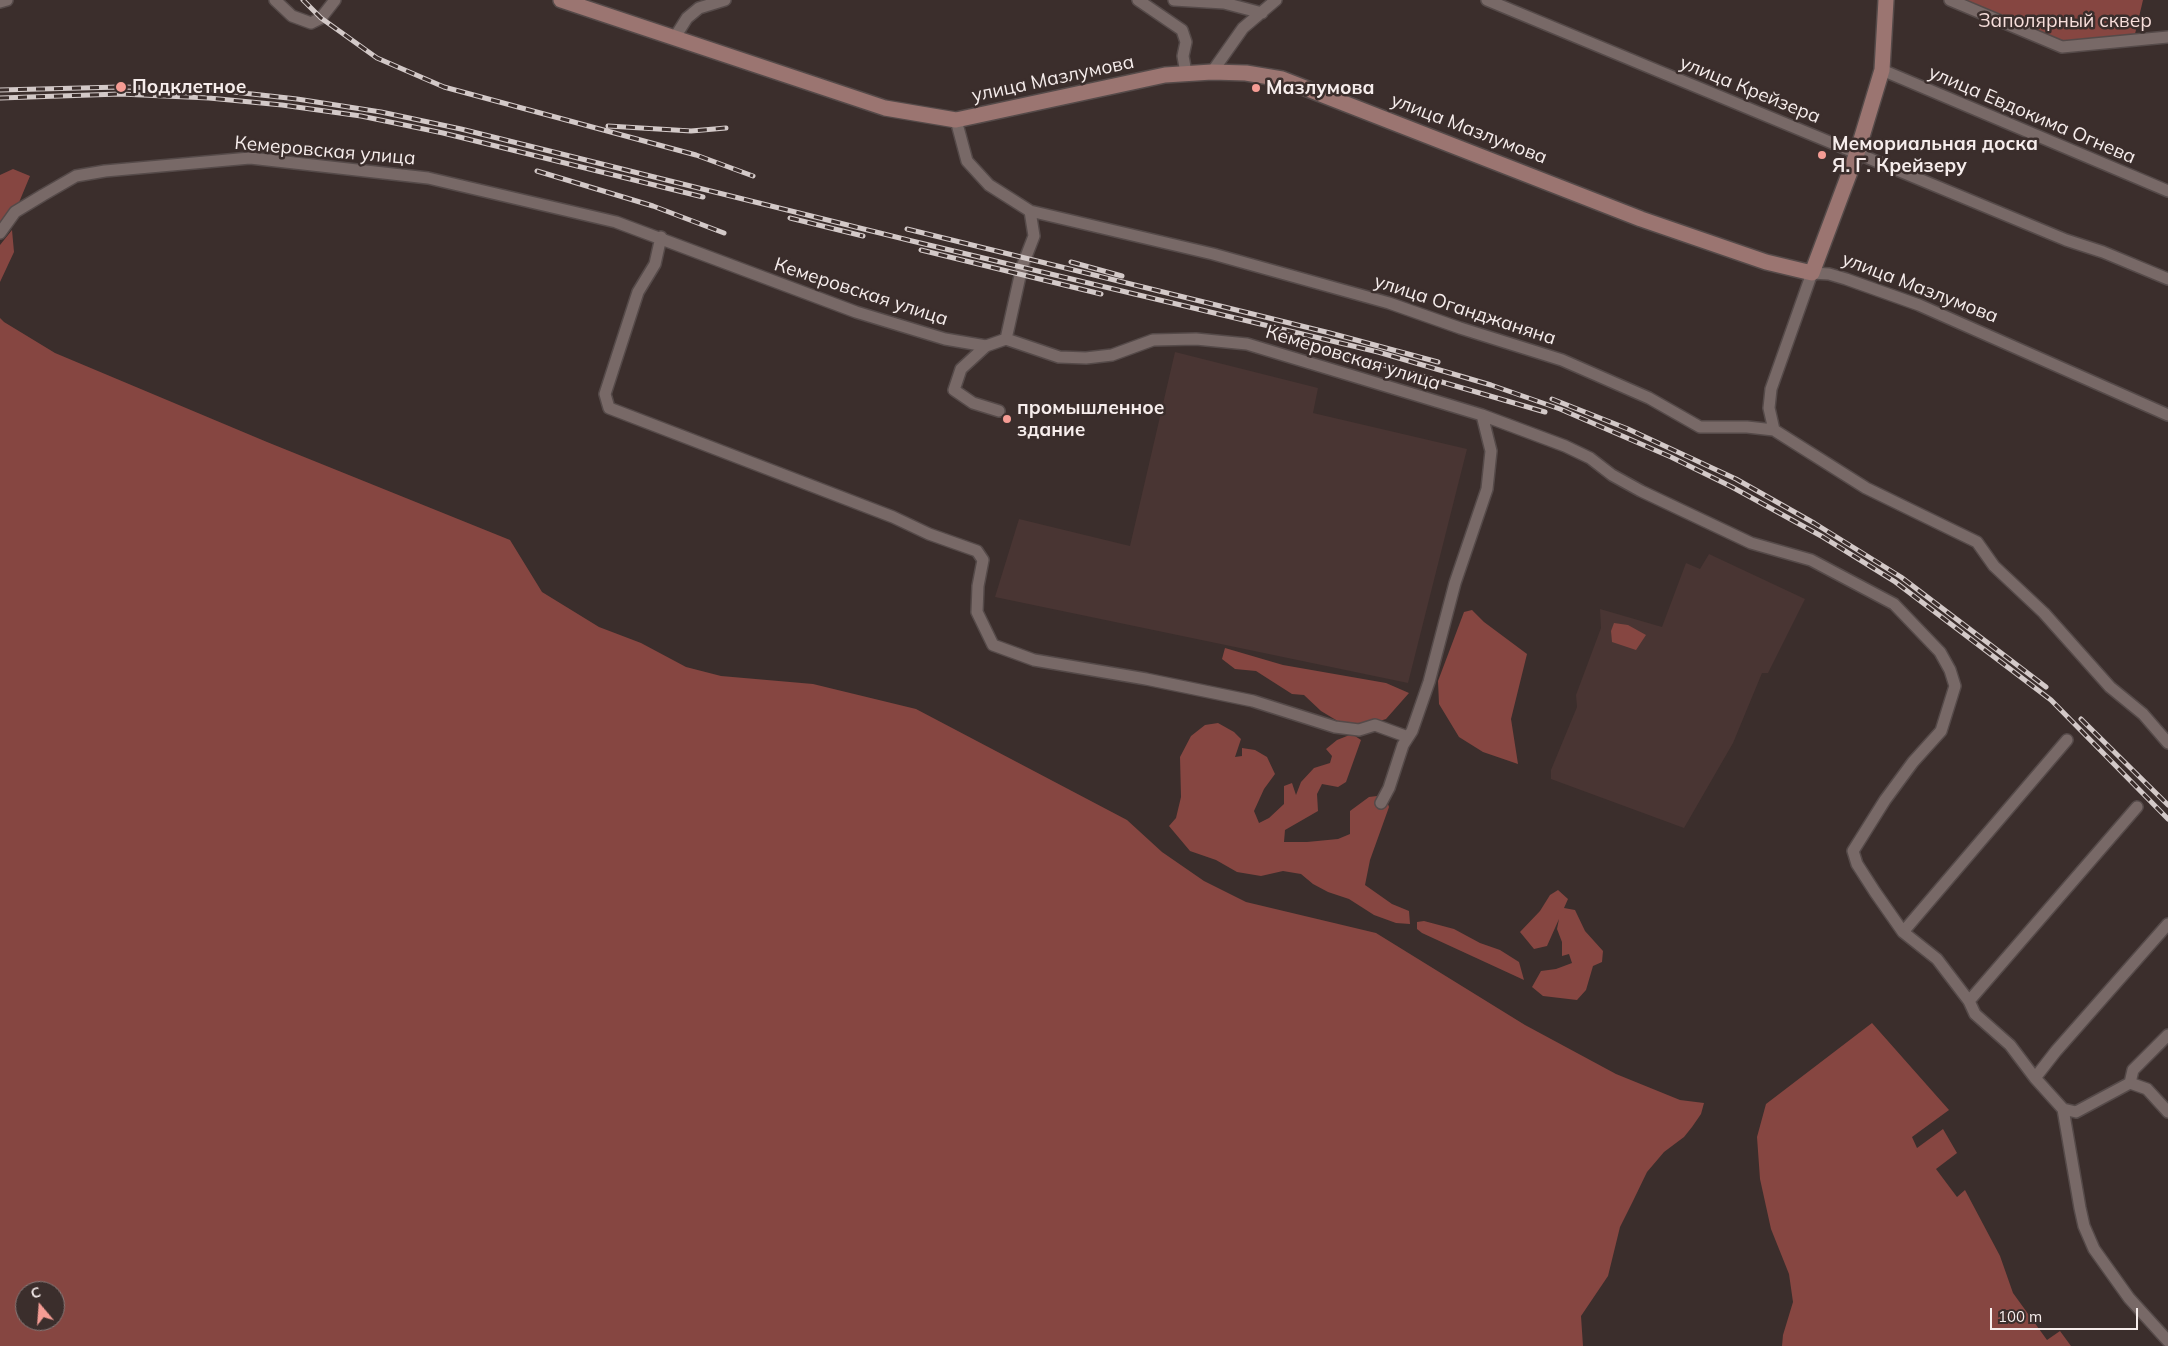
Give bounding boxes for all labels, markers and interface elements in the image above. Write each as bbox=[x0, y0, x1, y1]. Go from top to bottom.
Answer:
park label: Заполярный сквер bbox=[1978, 10, 2152, 32]
street label: улица Мазлумова bbox=[970, 51, 1136, 107]
street label: улица Крейзера bbox=[1676, 51, 1824, 129]
street label: улица Евдокима Огнева bbox=[1925, 61, 2139, 169]
place label: Подклетное bbox=[132, 76, 246, 98]
place label: Мазлумова bbox=[1266, 77, 1375, 99]
marker: Подклетное bbox=[114, 80, 128, 94]
marker: Мазлумова bbox=[1250, 82, 1262, 94]
street label: улица Мазлумова bbox=[1388, 89, 1550, 169]
street label: Кемеровская улица bbox=[234, 132, 416, 170]
place label: Мемориальная доска Я. Г. Крейзеру bbox=[1832, 133, 2038, 177]
marker: Мемориальная доска Я. Г. Крейзеру bbox=[1816, 149, 1828, 161]
street label: улица Мазлумова bbox=[1839, 248, 2001, 328]
street label: Кемеровская улица bbox=[771, 253, 951, 331]
street label: улица Оганджаняна bbox=[1371, 270, 1559, 350]
street label: Кемеровская улица bbox=[1263, 321, 1443, 395]
place label: промышленное здание bbox=[1017, 397, 1165, 441]
marker: промышленное здание bbox=[1001, 413, 1013, 425]
north arrow bbox=[15, 1281, 65, 1331]
text: С bbox=[28, 1283, 43, 1303]
scale bar bbox=[1993, 1298, 2140, 1330]
text: 100 m bbox=[1998, 1307, 2042, 1326]

